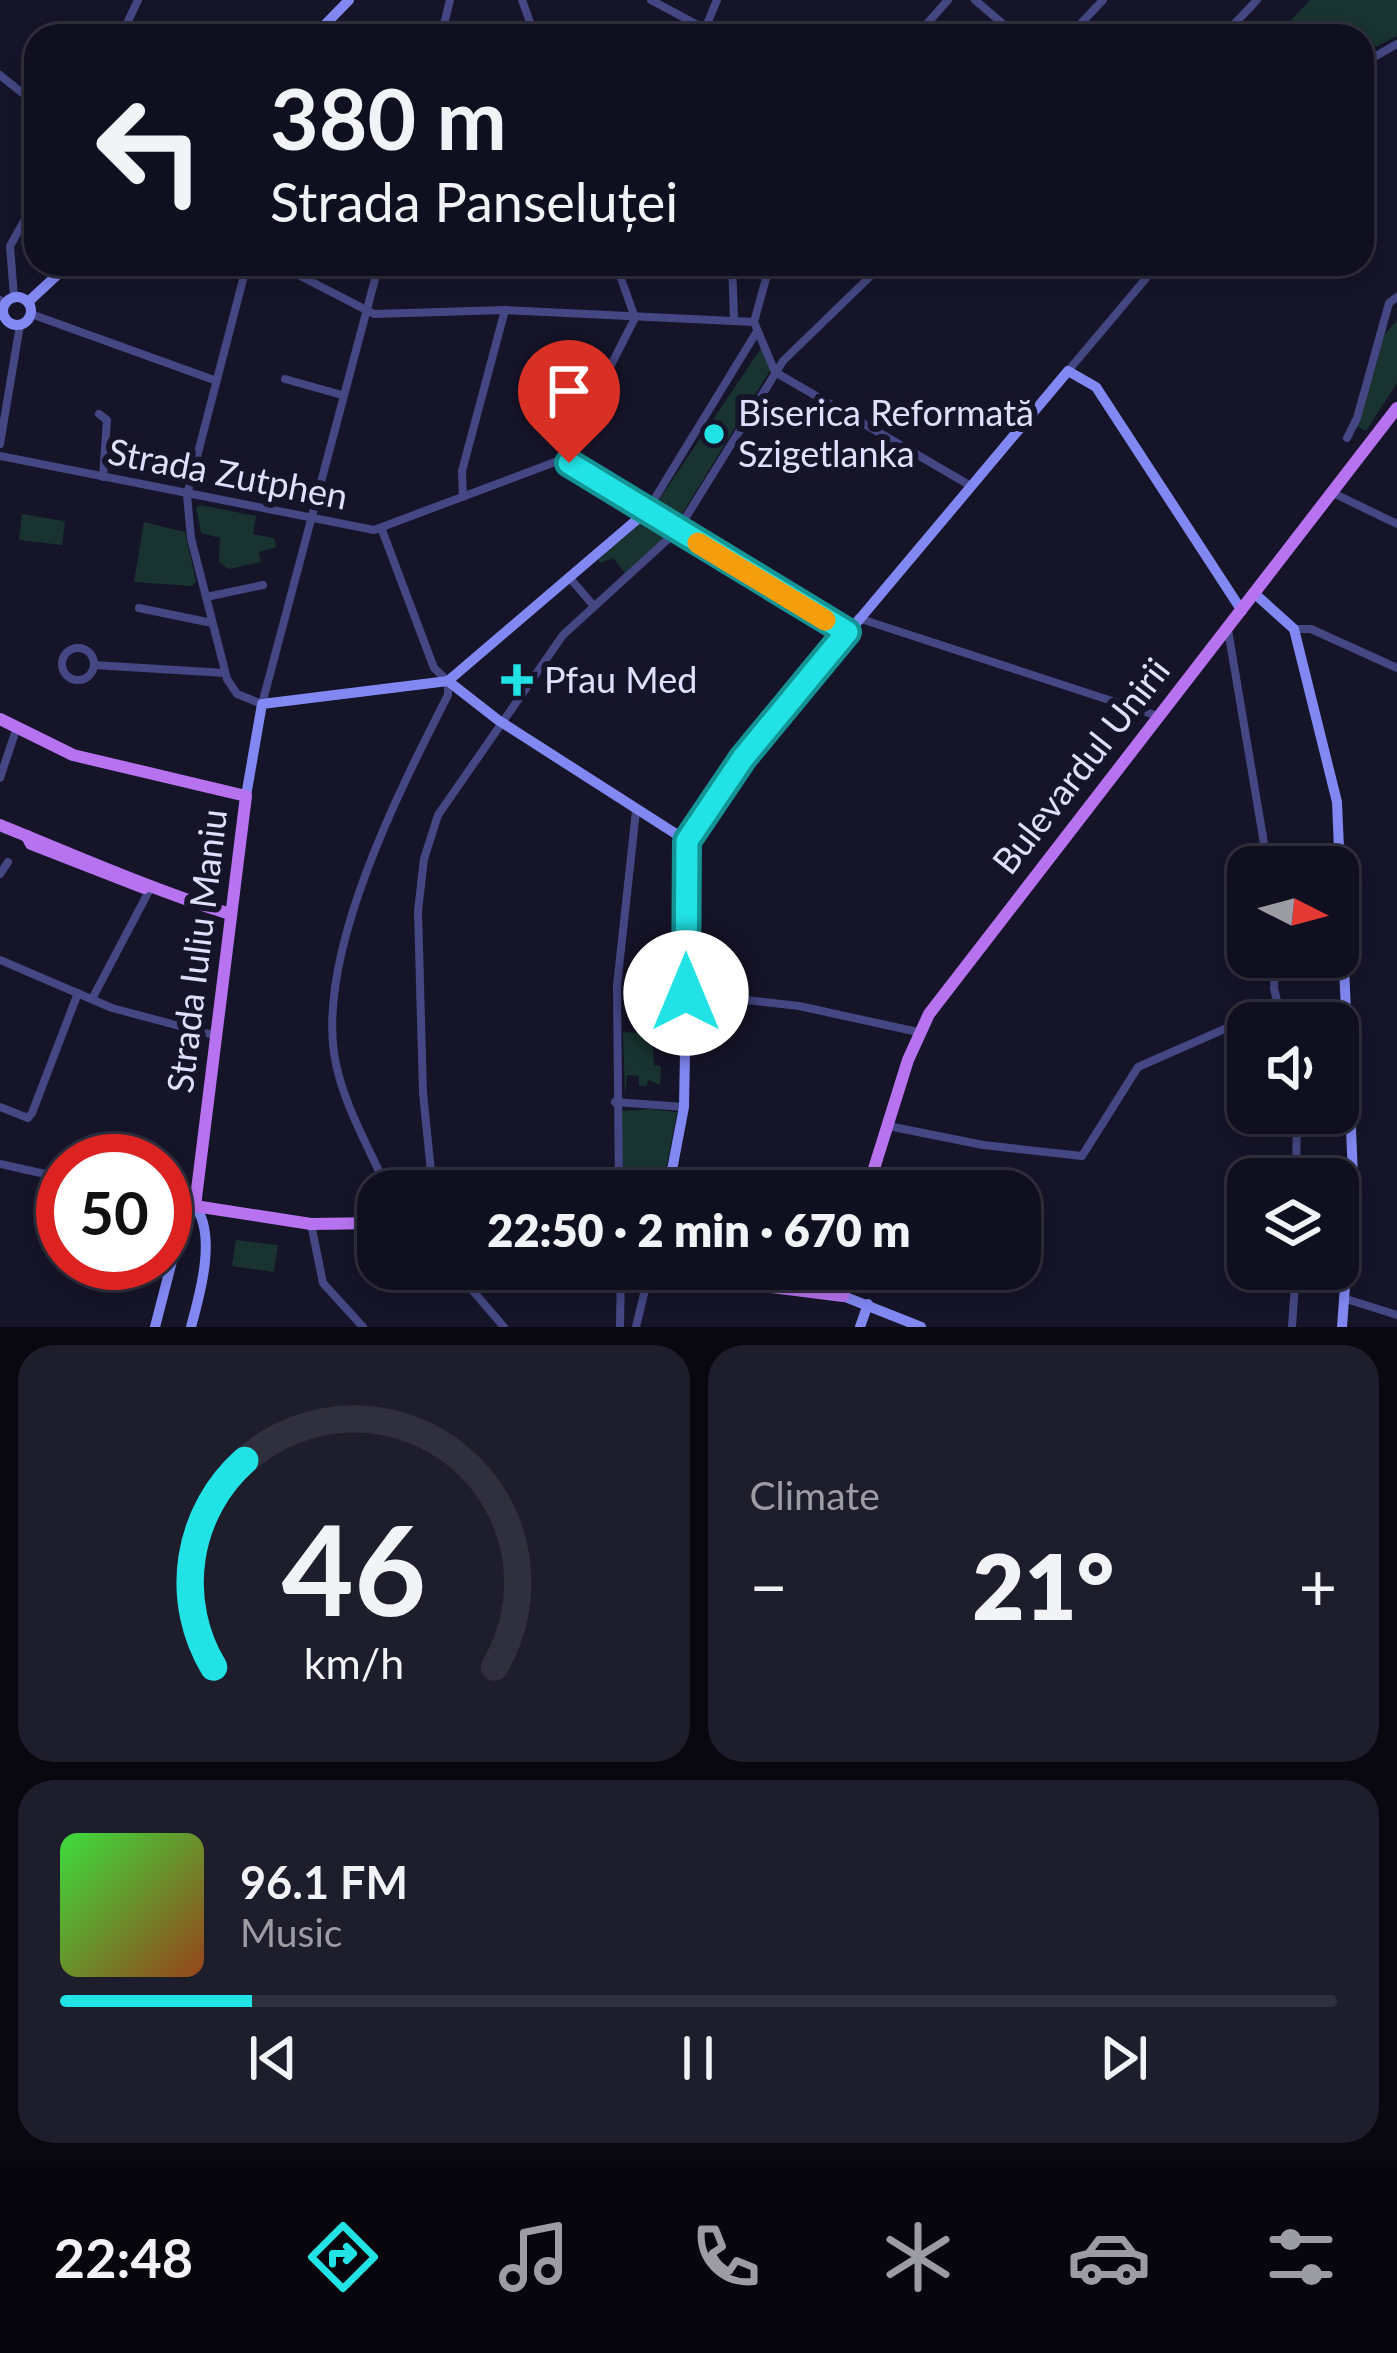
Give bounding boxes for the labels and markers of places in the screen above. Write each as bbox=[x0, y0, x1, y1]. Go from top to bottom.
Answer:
pin bbox=[518, 340, 620, 463]
place label: Biserica Reformată Szigetlanka bbox=[738, 390, 1034, 475]
marker: Biserica Reformată Szigetlanka bbox=[701, 421, 727, 447]
place label: Pfau Med bbox=[544, 657, 697, 701]
marker: Pfau Med bbox=[501, 664, 533, 696]

